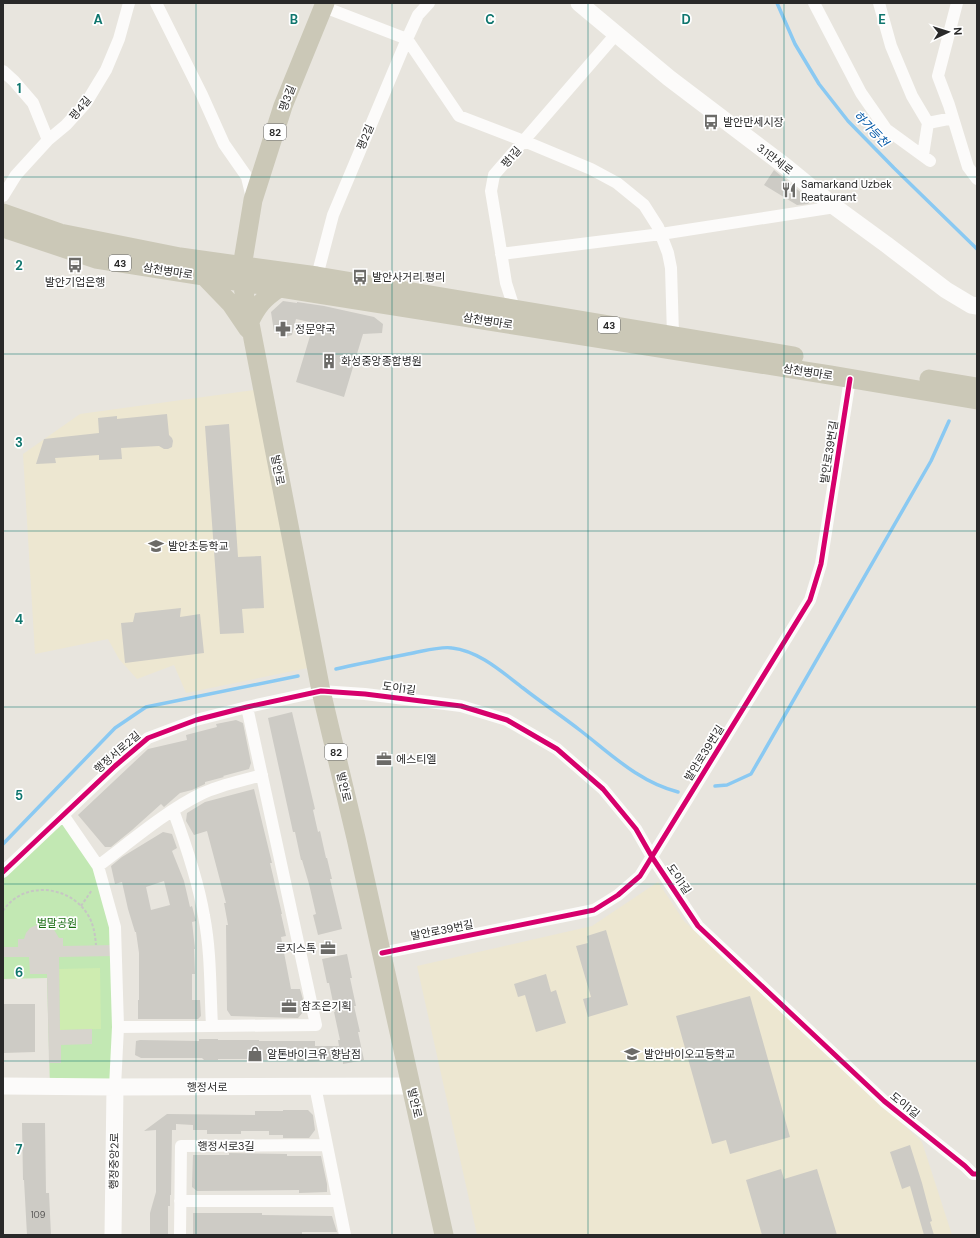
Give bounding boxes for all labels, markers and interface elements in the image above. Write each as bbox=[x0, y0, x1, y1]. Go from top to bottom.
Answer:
text: A bbox=[93, 11, 103, 28]
text: B bbox=[290, 11, 298, 28]
text: C bbox=[485, 11, 495, 28]
text: D bbox=[681, 11, 691, 28]
text: E bbox=[878, 11, 886, 28]
north arrow bbox=[928, 12, 968, 52]
text: N bbox=[951, 27, 965, 36]
text: 1 bbox=[17, 80, 21, 97]
street label: 평3길 bbox=[276, 83, 298, 113]
street label: 평4길 bbox=[66, 93, 94, 123]
water label: 하가등천 bbox=[850, 108, 893, 152]
bus stop icon: 발안만세시장 bbox=[702, 113, 720, 131]
place label: 발안만세시장 bbox=[723, 115, 784, 129]
street label: 평2길 bbox=[353, 122, 377, 152]
road number: 82 bbox=[264, 124, 286, 140]
street label: 3.1만세로 bbox=[754, 140, 796, 178]
street label: 평1길 bbox=[498, 143, 524, 171]
place label: Samarkand Uzbek Reataurant bbox=[801, 177, 892, 204]
restaurant icon: Samarkand Uzbek Reataurant bbox=[780, 181, 798, 199]
road number: 43 bbox=[109, 255, 131, 271]
bus stop icon: 발안기업은행 bbox=[66, 256, 84, 274]
text: 2 bbox=[15, 257, 23, 274]
street label: 삼천병마로 bbox=[142, 260, 194, 282]
bus stop icon: 발안사거리.평리 bbox=[351, 268, 369, 286]
place label: 발안사거리.평리 bbox=[372, 270, 445, 284]
place label: 발안기업은행 bbox=[45, 275, 105, 289]
street label: 삼천병마로 bbox=[462, 310, 514, 332]
road number: 43 bbox=[598, 317, 620, 333]
pharmacy icon: 정문약국 bbox=[274, 320, 292, 338]
place label: 정문약국 bbox=[295, 322, 335, 336]
building icon: 화성중앙종합병원 bbox=[320, 352, 338, 370]
place label: 화성중앙종합병원 bbox=[341, 354, 422, 368]
street label: 삼천병마로 bbox=[782, 361, 834, 383]
street label: 발안로39번길 bbox=[817, 419, 841, 485]
text: 3 bbox=[15, 434, 23, 451]
street label: 발안로 bbox=[268, 454, 288, 486]
school or university icon: 발안초등학교 bbox=[147, 537, 165, 555]
place label: 발안초등학교 bbox=[168, 539, 229, 553]
text: 4 bbox=[15, 611, 23, 628]
street label: 도이1길 bbox=[381, 679, 417, 697]
street label: 발안로39번길 bbox=[681, 722, 727, 784]
street label: 행정서로2길 bbox=[91, 728, 143, 776]
road number: 82 bbox=[325, 744, 347, 760]
office icon: 에스티엘 bbox=[375, 750, 393, 768]
place label: 에스티엘 bbox=[396, 752, 436, 766]
street label: 발안로 bbox=[334, 771, 354, 803]
text: 5 bbox=[15, 787, 23, 804]
street label: 도이1길 bbox=[664, 861, 694, 897]
park label: 벌말공원 bbox=[37, 916, 77, 930]
street label: 발안로39번길 bbox=[409, 917, 475, 943]
office icon: 로지스톡 bbox=[319, 939, 337, 957]
place label: 로지스톡 bbox=[276, 941, 316, 955]
text: 6 bbox=[15, 964, 23, 981]
office icon: 참조은기획 bbox=[280, 997, 298, 1015]
place label: 참조은기획 bbox=[301, 999, 352, 1013]
shop icon: 알톤바이크유 향남점 bbox=[246, 1045, 264, 1063]
school or university icon: 발안바이오고등학교 bbox=[623, 1045, 641, 1063]
place label: 알톤바이크유 향남점 bbox=[267, 1047, 361, 1061]
place label: 발안바이오고등학교 bbox=[644, 1047, 735, 1061]
street label: 행정서로 bbox=[187, 1080, 227, 1094]
street label: 발안로 bbox=[405, 1087, 425, 1119]
street label: 도이1길 bbox=[887, 1089, 923, 1121]
street label: 행정중앙2로 bbox=[107, 1132, 121, 1190]
street label: 행정서로3길 bbox=[197, 1139, 255, 1153]
text: 7 bbox=[16, 1141, 23, 1158]
house number: 109 bbox=[31, 1209, 46, 1221]

